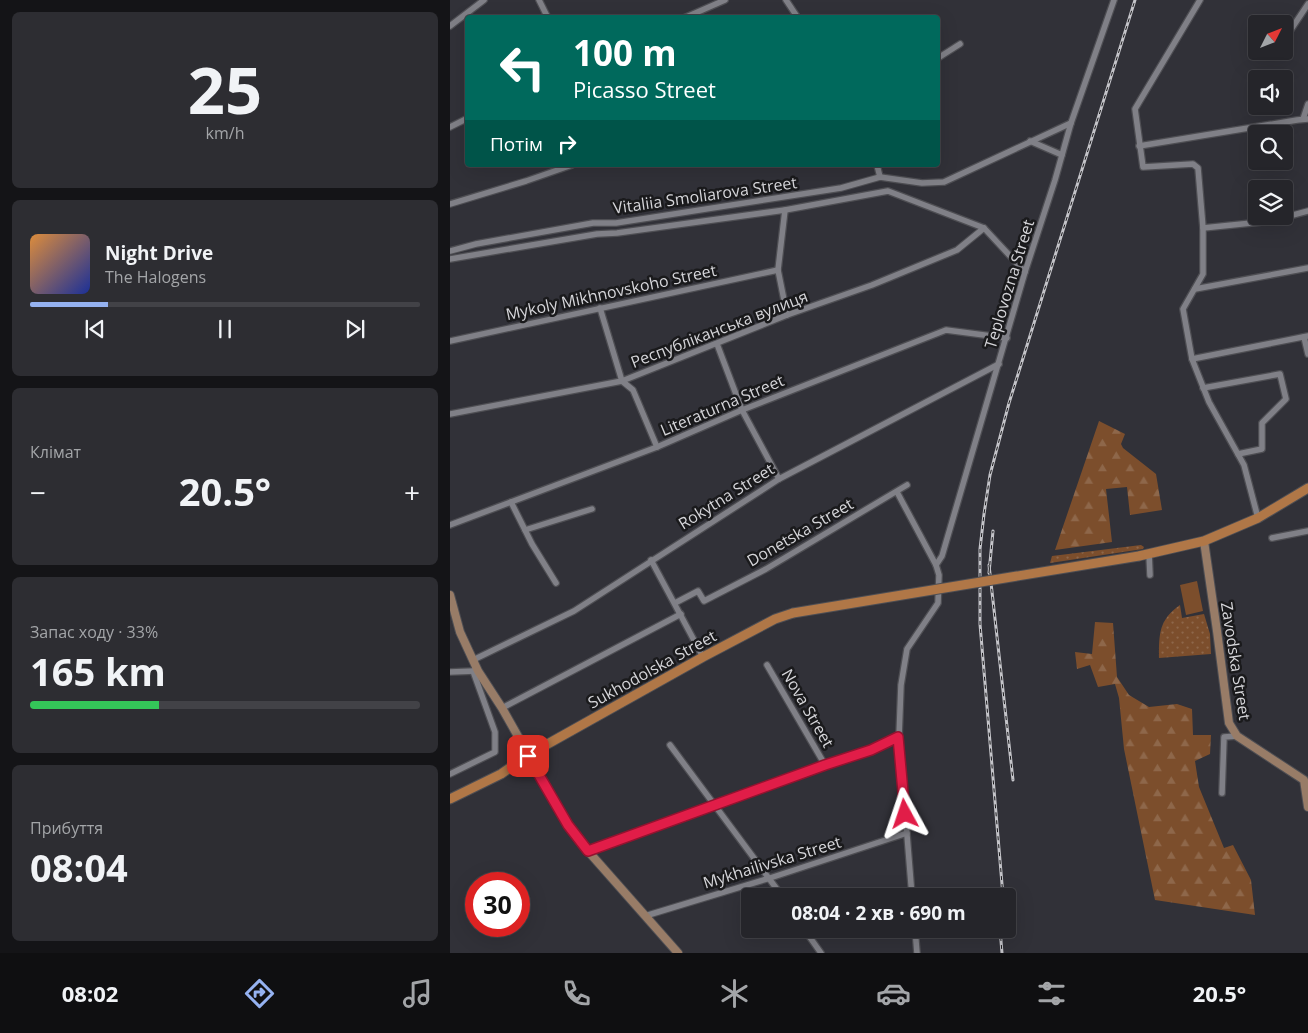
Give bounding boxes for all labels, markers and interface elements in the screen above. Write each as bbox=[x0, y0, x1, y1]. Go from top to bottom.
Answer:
north arrow bbox=[1248, 15, 1292, 60]
map controls bbox=[1248, 15, 1293, 225]
text: 100 m bbox=[573, 29, 677, 76]
icon: left bbox=[490, 35, 555, 100]
text: 25 bbox=[188, 45, 262, 133]
button: sound bbox=[1248, 70, 1293, 115]
text: Picasso Street bbox=[573, 74, 716, 104]
text: km/h bbox=[206, 122, 244, 144]
button: search bbox=[1248, 125, 1293, 170]
icon: right bbox=[553, 130, 581, 158]
text: Потім bbox=[490, 131, 543, 157]
street label: Vitaliia Smoliarova Street bbox=[612, 171, 799, 219]
button: layers bbox=[1248, 180, 1293, 225]
street label: Teplovozna Street bbox=[979, 216, 1039, 351]
text: Night Drive bbox=[105, 240, 213, 266]
street label: Mykoly Mikhnovskoho Street bbox=[504, 259, 719, 325]
text: The Halogens bbox=[105, 266, 206, 288]
street label: Республіканська вулиця bbox=[627, 285, 811, 373]
icon: previous bbox=[81, 315, 109, 343]
icon: pause bbox=[211, 315, 239, 343]
icon: next bbox=[341, 315, 369, 343]
street label: Literaturna Street bbox=[657, 369, 787, 441]
text: Клімат bbox=[30, 441, 81, 463]
street label: Rokytna Street bbox=[674, 458, 778, 534]
text: 20.5° bbox=[179, 465, 271, 517]
text: − bbox=[30, 473, 46, 511]
text: + bbox=[404, 473, 420, 511]
street label: Donetska Street bbox=[743, 492, 858, 571]
street label: Zavodska Street bbox=[1216, 600, 1256, 722]
text: Запас ходу · 33% bbox=[30, 621, 158, 643]
street label: Sukhodolska Street bbox=[584, 624, 720, 713]
text: 165 km bbox=[30, 645, 166, 697]
street label: Nova Street bbox=[777, 665, 840, 752]
pin bbox=[507, 735, 549, 777]
icon: arrive bbox=[514, 742, 542, 770]
position arrow bbox=[878, 787, 930, 839]
text: Прибуття bbox=[30, 817, 103, 839]
street label: Mykhailivska Street bbox=[700, 830, 844, 893]
text: 08:04 bbox=[30, 841, 128, 893]
speed limit sign: 30 bbox=[465, 872, 530, 937]
text: 08:04 · 2 хв · 690 m bbox=[791, 900, 966, 926]
icon: directions bbox=[242, 976, 277, 1011]
icon: music bbox=[400, 976, 435, 1011]
icon: phone bbox=[559, 976, 594, 1011]
icon: climate bbox=[717, 976, 752, 1011]
icon: car bbox=[876, 976, 911, 1011]
icon: filters bbox=[1034, 976, 1069, 1011]
text: 08:02 bbox=[62, 978, 118, 1008]
text: 20.5° bbox=[1193, 978, 1246, 1008]

